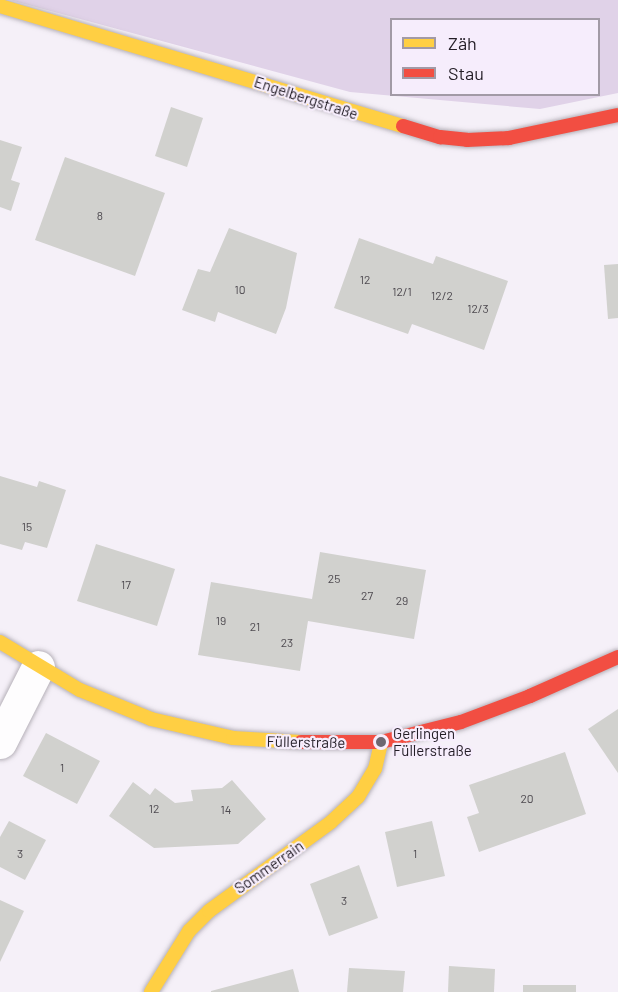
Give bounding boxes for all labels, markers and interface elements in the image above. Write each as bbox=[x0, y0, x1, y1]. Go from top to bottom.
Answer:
legend bbox=[390, 18, 600, 96]
text: Zäh bbox=[448, 32, 477, 54]
text: Stau bbox=[448, 62, 484, 84]
street label: Engelbergstraße bbox=[252, 73, 360, 123]
house number: 8 bbox=[97, 209, 103, 223]
house number: 12 bbox=[360, 273, 370, 287]
house number: 10 bbox=[235, 283, 245, 297]
house number: 12/1 bbox=[392, 285, 412, 299]
house number: 12/2 bbox=[431, 289, 453, 303]
house number: 12/3 bbox=[467, 302, 489, 316]
house number: 15 bbox=[22, 520, 32, 534]
house number: 25 bbox=[328, 572, 340, 586]
house number: 17 bbox=[121, 578, 131, 592]
house number: 27 bbox=[361, 589, 373, 603]
house number: 29 bbox=[396, 594, 408, 608]
house number: 19 bbox=[216, 614, 226, 628]
house number: 21 bbox=[250, 620, 260, 634]
house number: 23 bbox=[281, 636, 293, 650]
place label: Gerlingen Füllerstraße bbox=[393, 724, 472, 759]
street label: Füllerstraße bbox=[266, 732, 346, 752]
marker: Gerlingen Füllerstraße bbox=[374, 735, 388, 749]
house number: 1 bbox=[60, 761, 64, 775]
house number: 20 bbox=[520, 792, 534, 806]
house number: 12 bbox=[149, 802, 159, 816]
house number: 14 bbox=[221, 803, 231, 817]
street label: Sommerrain bbox=[231, 837, 307, 897]
house number: 3 bbox=[17, 847, 23, 861]
house number: 1 bbox=[413, 847, 417, 861]
house number: 3 bbox=[341, 894, 347, 908]

